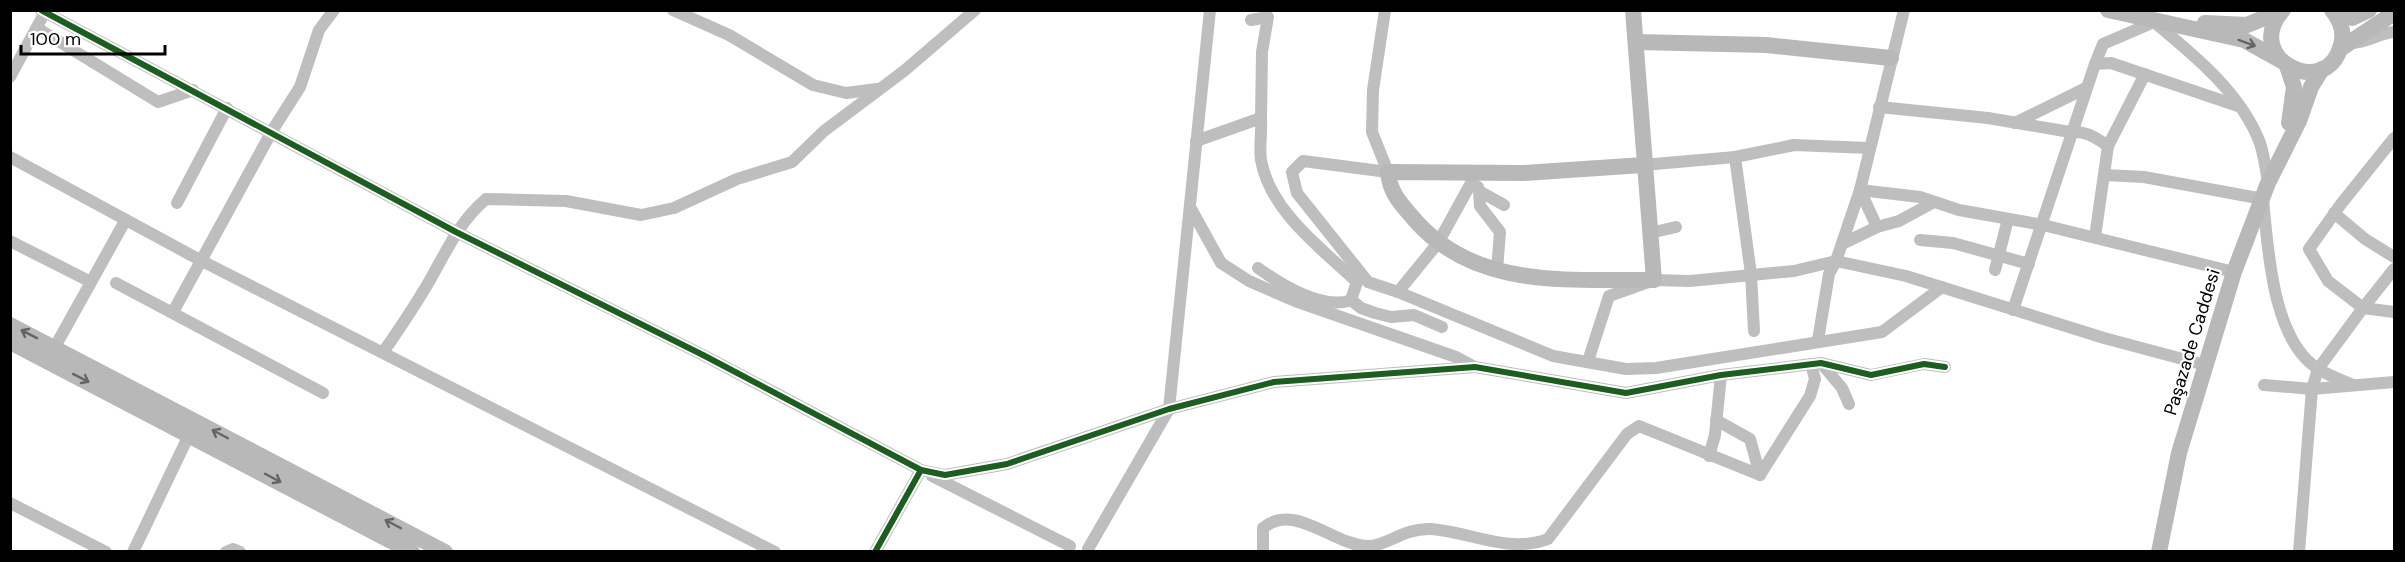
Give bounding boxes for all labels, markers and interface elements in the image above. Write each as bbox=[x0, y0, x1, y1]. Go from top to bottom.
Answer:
scale bar bbox=[21, 18, 165, 56]
text: 100 m bbox=[30, 27, 81, 51]
one-way arrow bbox=[2237, 38, 2255, 49]
street label: Paşazade Caddesi bbox=[2158, 266, 2226, 418]
one-way arrow bbox=[20, 328, 38, 339]
one-way arrow bbox=[72, 373, 90, 384]
one-way arrow bbox=[212, 428, 229, 440]
one-way arrow bbox=[263, 473, 281, 485]
one-way arrow bbox=[384, 518, 402, 530]

